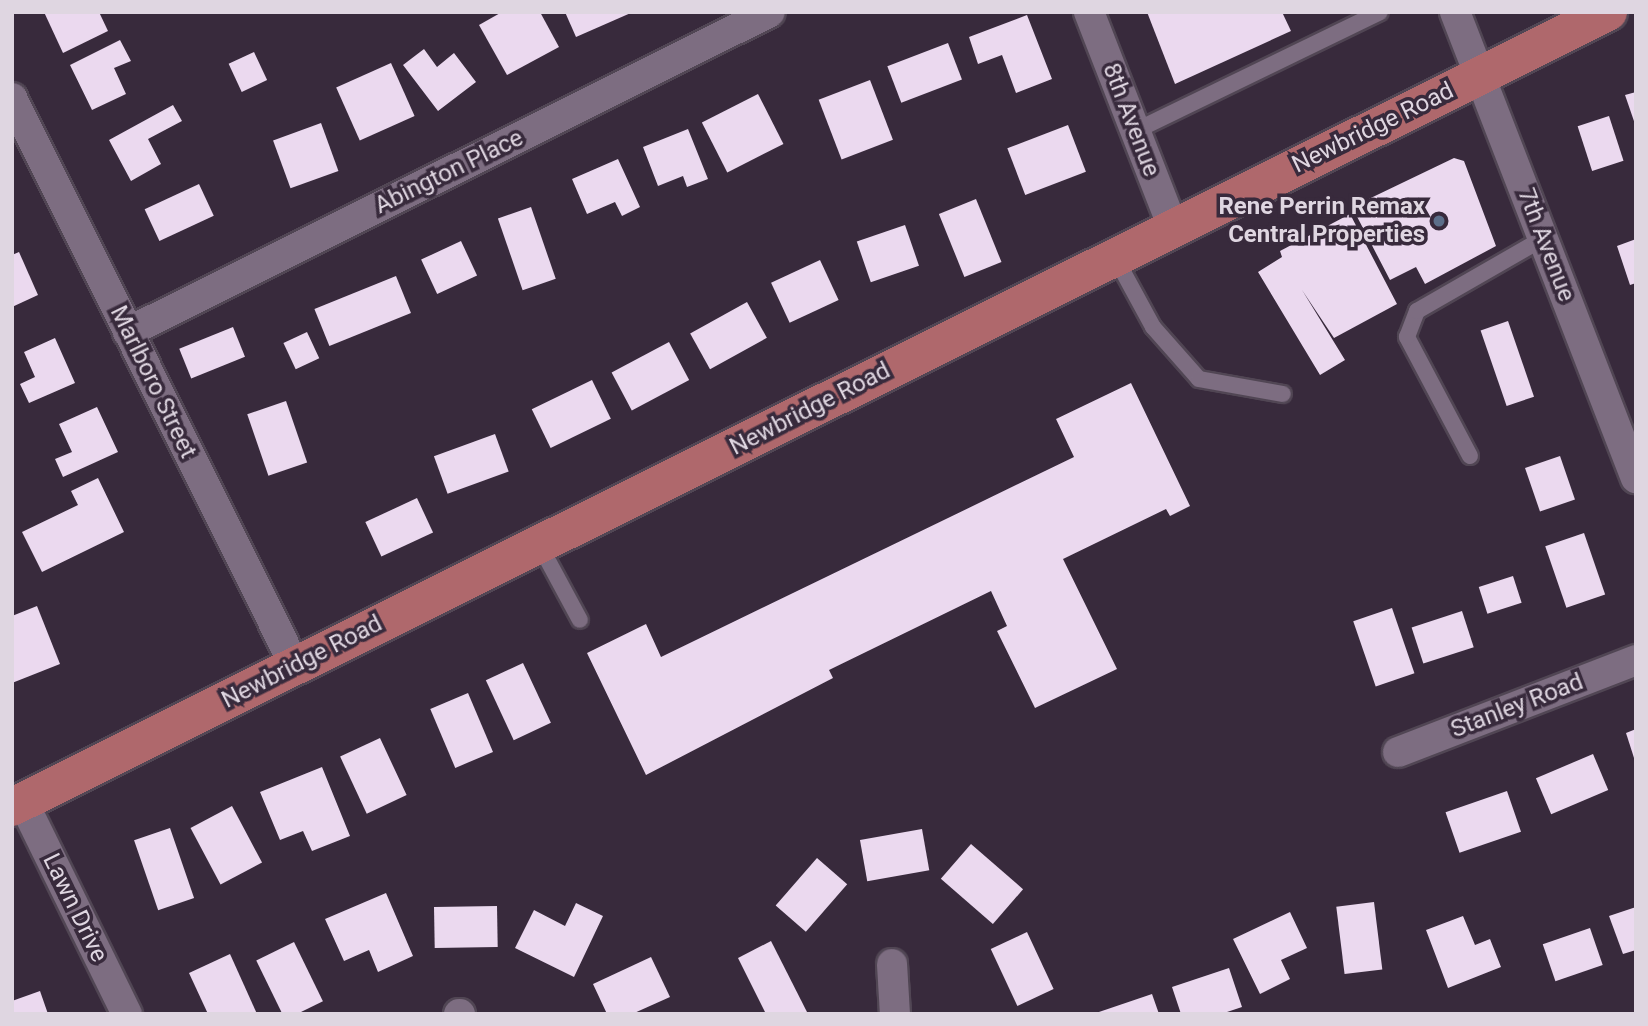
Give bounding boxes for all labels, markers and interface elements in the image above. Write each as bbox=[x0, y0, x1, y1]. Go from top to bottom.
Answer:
street label: 8th Avenue bbox=[1096, 59, 1166, 181]
street label: Newbridge Road bbox=[1288, 76, 1458, 180]
street label: Abington Place bbox=[370, 124, 528, 220]
street label: 7th Avenue bbox=[1511, 184, 1581, 306]
place label: Rene Perrin Remax Central Properties bbox=[1218, 193, 1425, 249]
marker: Rene Perrin Remax Central Properties bbox=[1431, 213, 1447, 229]
street label: Marlboro Street bbox=[104, 301, 202, 463]
street label: Newbridge Road bbox=[725, 356, 895, 462]
street label: Newbridge Road bbox=[217, 609, 387, 715]
street label: Stanley Road bbox=[1447, 668, 1587, 744]
street label: Lawn Drive bbox=[36, 849, 114, 967]

